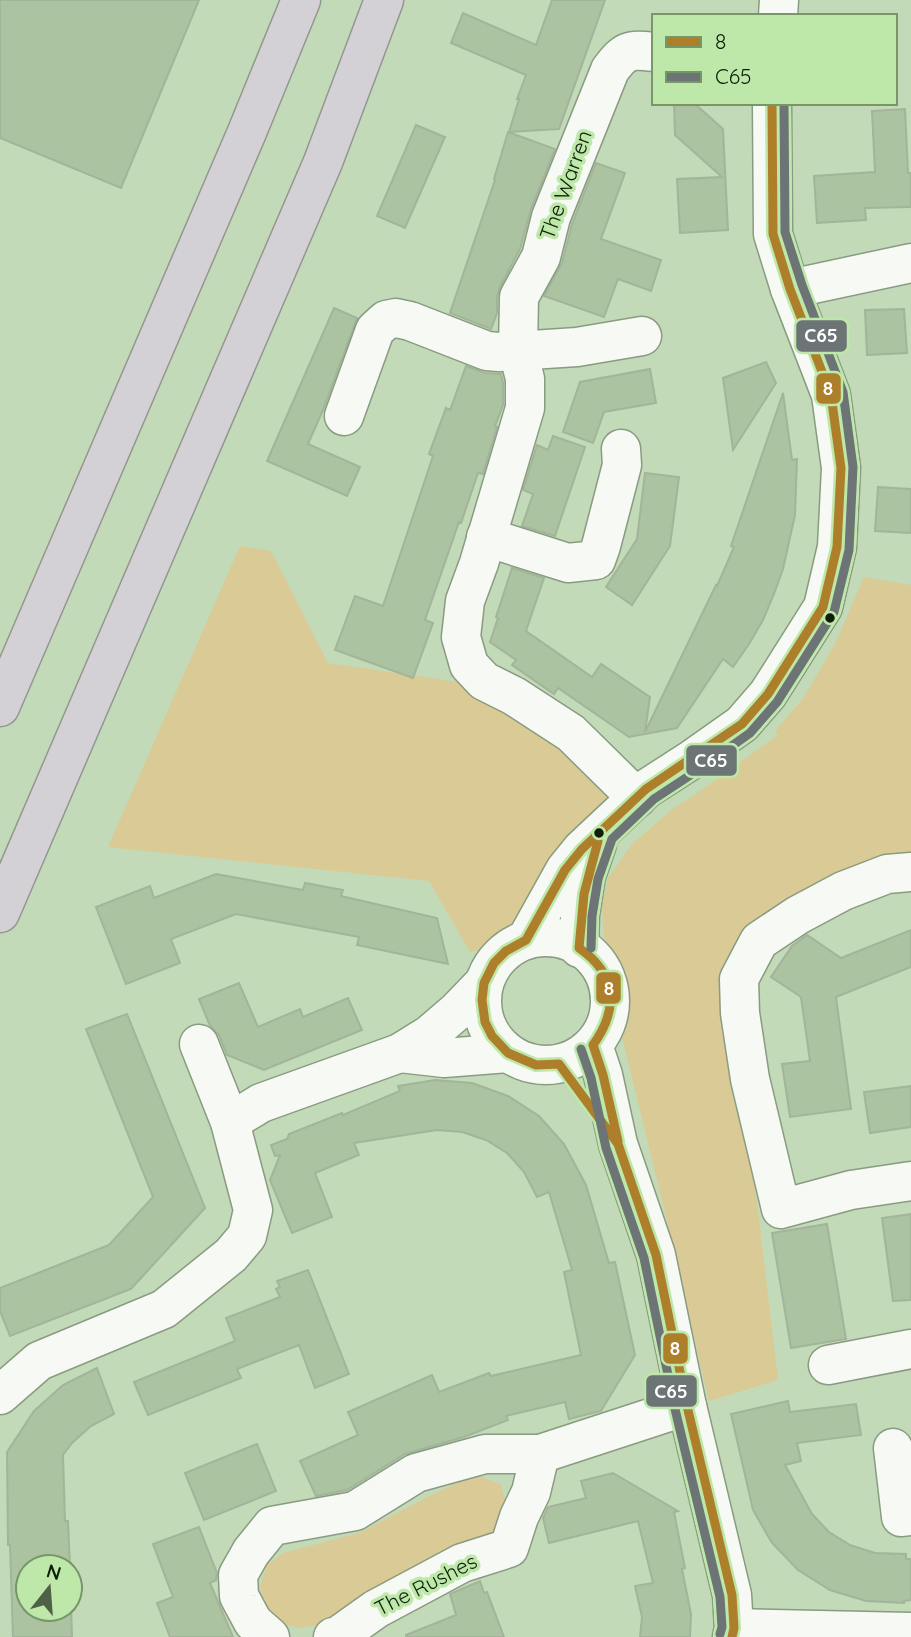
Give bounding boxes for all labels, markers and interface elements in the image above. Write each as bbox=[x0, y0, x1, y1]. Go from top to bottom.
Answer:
legend bbox=[652, 14, 897, 105]
text: 8 bbox=[715, 28, 726, 54]
text: C65 bbox=[715, 63, 751, 89]
street label: The Warren bbox=[533, 126, 597, 243]
line badge: C65 bbox=[795, 319, 848, 353]
text: C65 bbox=[804, 323, 838, 347]
line badge: 8 bbox=[815, 372, 842, 405]
text: 8 bbox=[823, 376, 833, 400]
unlabelled marker bbox=[823, 611, 837, 625]
line badge: C65 bbox=[685, 744, 738, 777]
text: C65 bbox=[694, 748, 728, 772]
unlabelled marker bbox=[592, 826, 606, 840]
line badge: 8 bbox=[595, 971, 622, 1005]
text: 8 bbox=[604, 976, 614, 1000]
line badge: 8 bbox=[662, 1332, 689, 1365]
text: 8 bbox=[670, 1336, 680, 1360]
line badge: C65 bbox=[645, 1374, 698, 1408]
text: C65 bbox=[654, 1379, 688, 1403]
street label: The Rushes bbox=[370, 1547, 481, 1621]
north arrow bbox=[14, 1553, 84, 1623]
text: N bbox=[44, 1558, 64, 1585]

